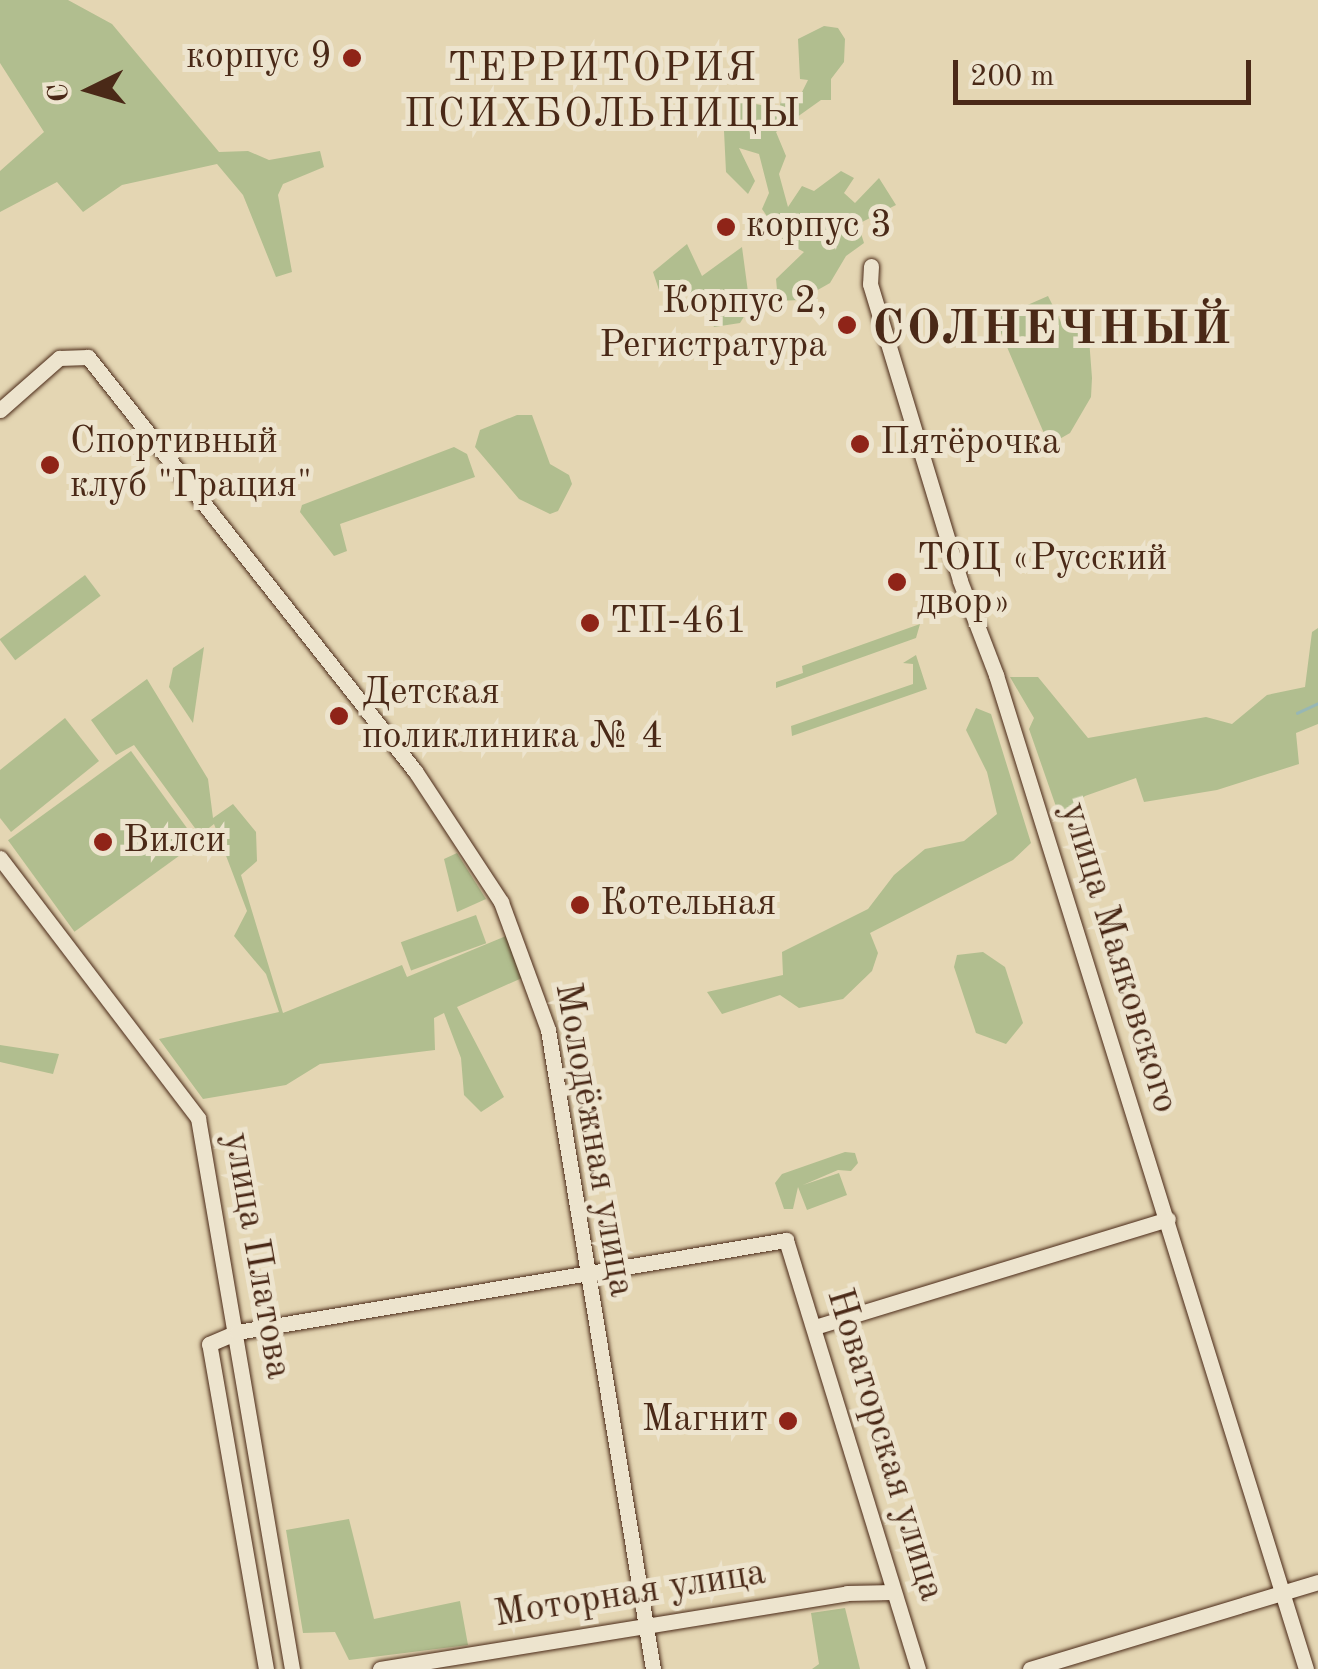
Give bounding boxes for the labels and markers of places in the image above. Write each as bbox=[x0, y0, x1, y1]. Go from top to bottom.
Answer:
place label: корпус 9 bbox=[186, 35, 332, 81]
marker: корпус 9 bbox=[341, 47, 363, 69]
place label: корпус 3 bbox=[746, 204, 892, 250]
marker: корпус 3 bbox=[715, 216, 737, 238]
place label: Корпус 2, Регистратура bbox=[599, 280, 827, 370]
marker: Корпус 2, Регистратура bbox=[836, 314, 858, 336]
place label: Спортивный клуб "Грация" bbox=[70, 420, 312, 509]
place label: Пятёрочка bbox=[880, 421, 1060, 467]
marker: Пятёрочка bbox=[849, 433, 871, 455]
marker: Спортивный клуб "Грация" bbox=[39, 454, 61, 476]
place label: ТОЦ «Русский двор» bbox=[917, 537, 1167, 626]
marker: ТОЦ «Русский двор» bbox=[886, 571, 908, 593]
place label: ТП-461 bbox=[610, 600, 747, 646]
marker: ТП-461 bbox=[579, 612, 601, 634]
place label: Детская поликлиника № 4 bbox=[362, 671, 663, 761]
marker: Детская поликлиника № 4 bbox=[326, 703, 352, 729]
place label: Вилси bbox=[123, 819, 226, 865]
marker: Вилси bbox=[92, 831, 114, 853]
place label: Котельная bbox=[600, 882, 776, 928]
marker: Котельная bbox=[569, 894, 591, 916]
place label: Магнит bbox=[642, 1398, 768, 1444]
marker: Магнит bbox=[777, 1410, 799, 1432]

